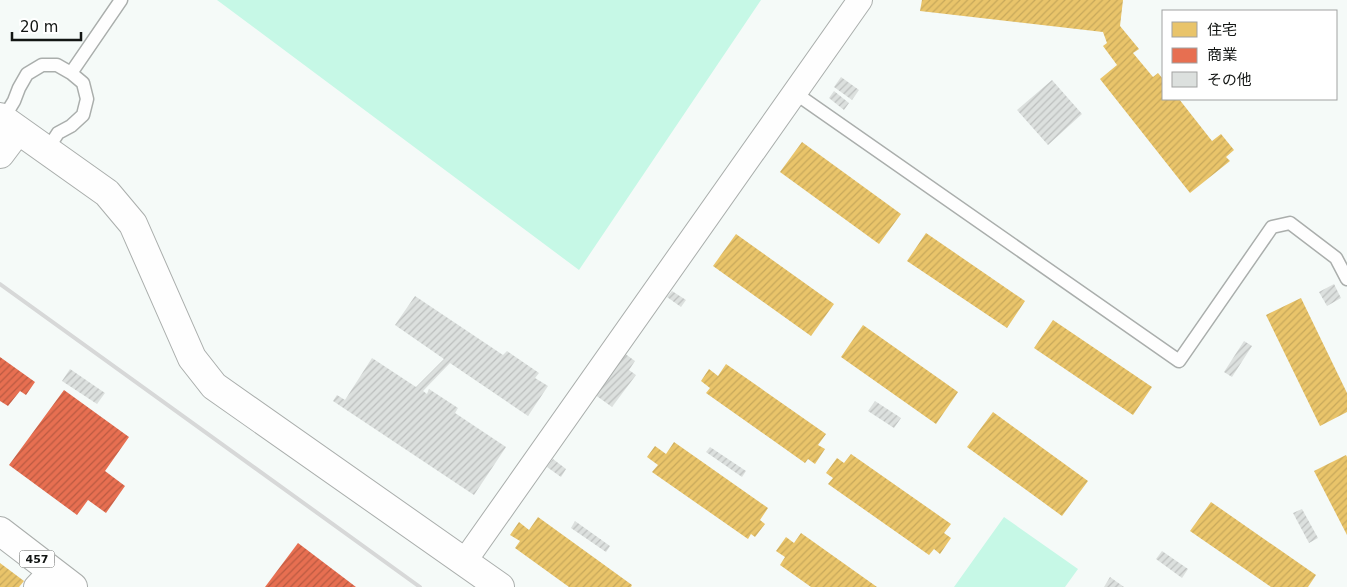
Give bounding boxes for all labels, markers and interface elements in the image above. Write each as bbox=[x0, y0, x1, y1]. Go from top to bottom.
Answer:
scale bar bbox=[12, 10, 81, 42]
legend bbox=[1162, 10, 1337, 100]
text: 20 m bbox=[20, 18, 58, 36]
text: 住宅 bbox=[1207, 21, 1237, 39]
text: 商業 bbox=[1207, 46, 1237, 64]
text: その他 bbox=[1207, 71, 1252, 89]
road number: 457 bbox=[20, 550, 54, 568]

